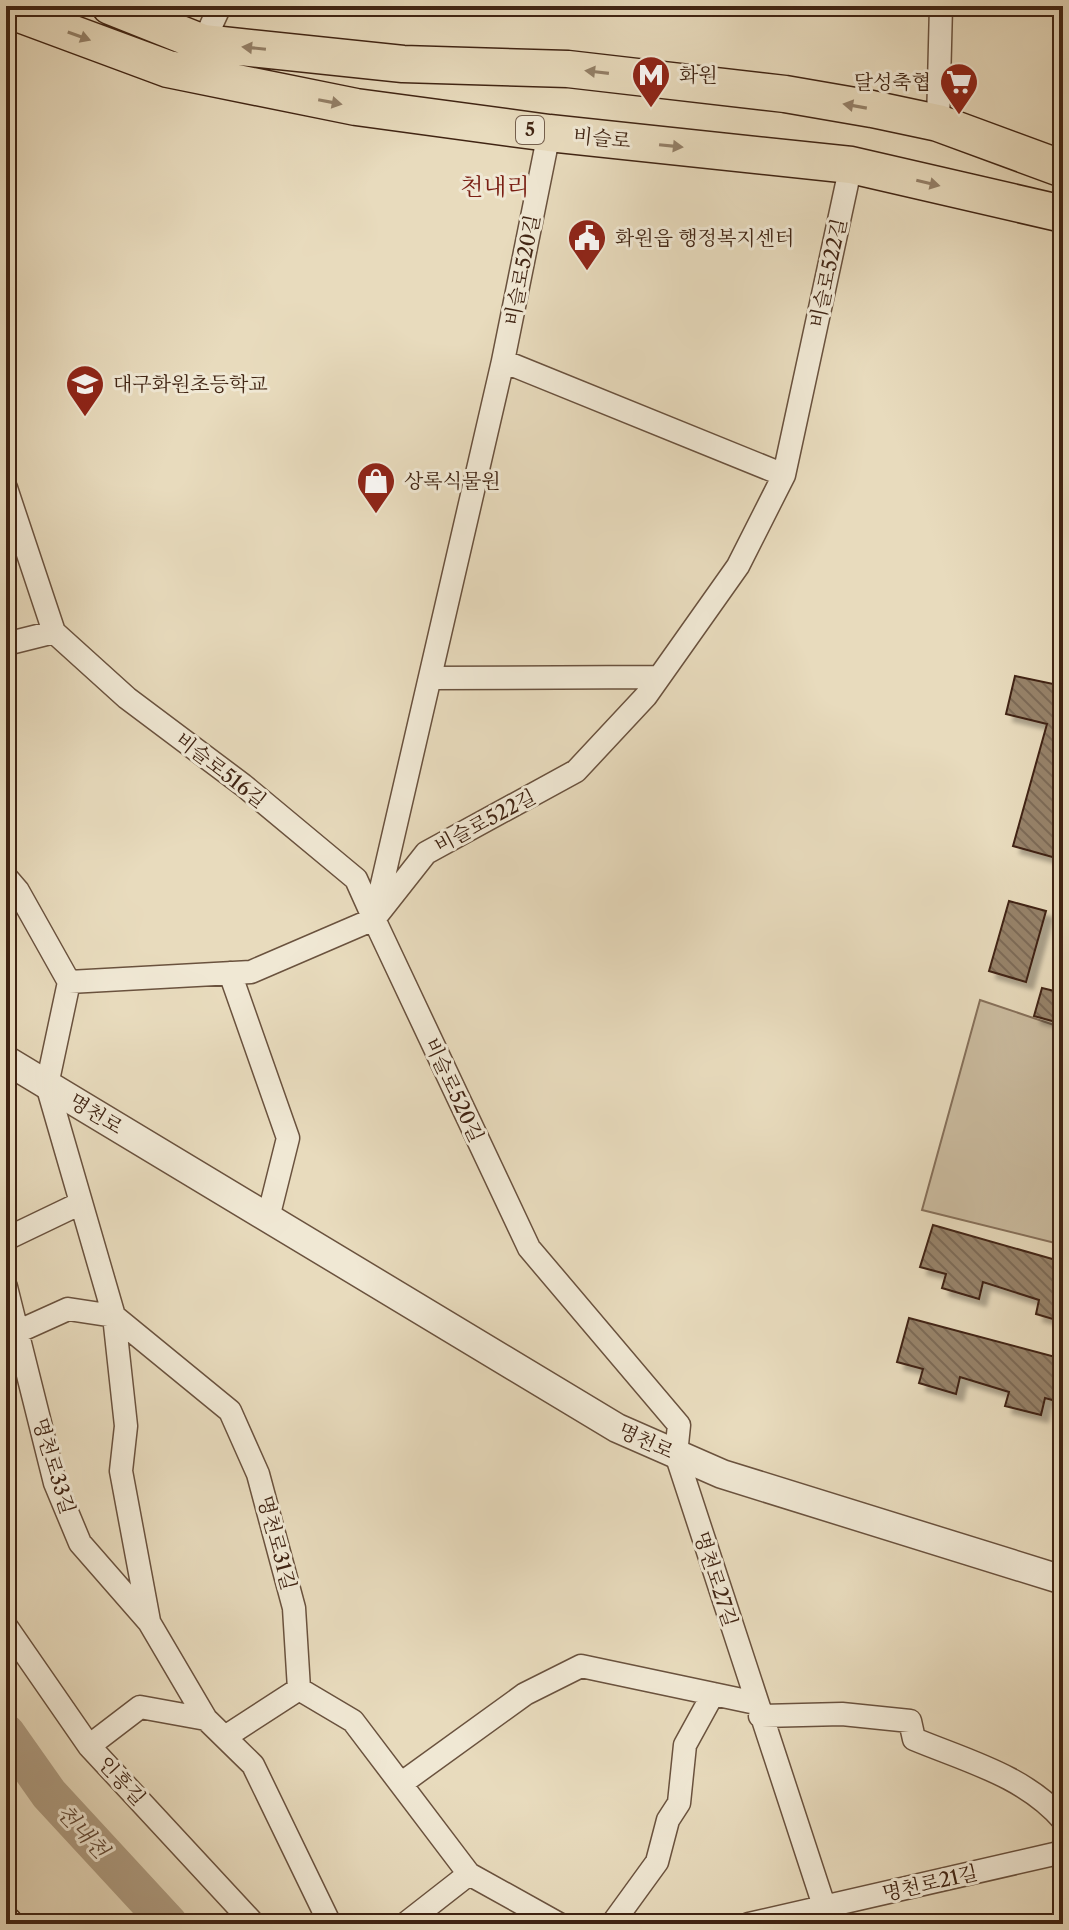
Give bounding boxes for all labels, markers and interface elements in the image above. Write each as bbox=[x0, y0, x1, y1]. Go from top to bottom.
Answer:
one-way arrow bbox=[67, 30, 91, 43]
one-way arrow bbox=[241, 42, 266, 55]
metro station icon: 화원 bbox=[630, 54, 672, 109]
supermarket icon: 달성축협 bbox=[938, 61, 980, 116]
place label: 화원 bbox=[679, 63, 718, 87]
one-way arrow bbox=[584, 65, 609, 78]
place label: 달성축협 bbox=[854, 70, 931, 94]
one-way arrow bbox=[318, 96, 343, 109]
one-way arrow bbox=[842, 100, 867, 112]
road number: 5 bbox=[516, 116, 544, 144]
street label: 비슬로 bbox=[572, 123, 632, 153]
one-way arrow bbox=[659, 139, 684, 152]
district label: 천내리 bbox=[460, 172, 530, 201]
one-way arrow bbox=[916, 177, 941, 190]
street label: 비슬로520길 bbox=[500, 213, 544, 327]
street label: 비슬로522길 bbox=[805, 216, 851, 330]
public building icon: 화원읍 행정복지센터 bbox=[566, 217, 608, 272]
place label: 화원읍 행정복지센터 bbox=[615, 226, 794, 250]
school or university icon: 대구화원초등학교 bbox=[64, 363, 106, 418]
place label: 대구화원초등학교 bbox=[113, 372, 268, 396]
shop icon: 상록식물원 bbox=[355, 460, 397, 515]
place label: 상록식물원 bbox=[404, 469, 501, 493]
street label: 비슬로516길 bbox=[171, 727, 271, 813]
street label: 비슬로522길 bbox=[430, 784, 540, 858]
street label: 비슬로520길 bbox=[419, 1034, 489, 1146]
street label: 명천로 bbox=[65, 1089, 127, 1139]
street label: 명천로33길 bbox=[28, 1415, 80, 1517]
street label: 명천로 bbox=[615, 1418, 677, 1464]
street label: 명천로31길 bbox=[253, 1493, 301, 1593]
street label: 명천로27길 bbox=[689, 1528, 743, 1630]
street label: 인흥길 bbox=[93, 1752, 151, 1810]
water label: 천내천 bbox=[51, 1799, 115, 1865]
street label: 명천로21길 bbox=[880, 1860, 980, 1906]

